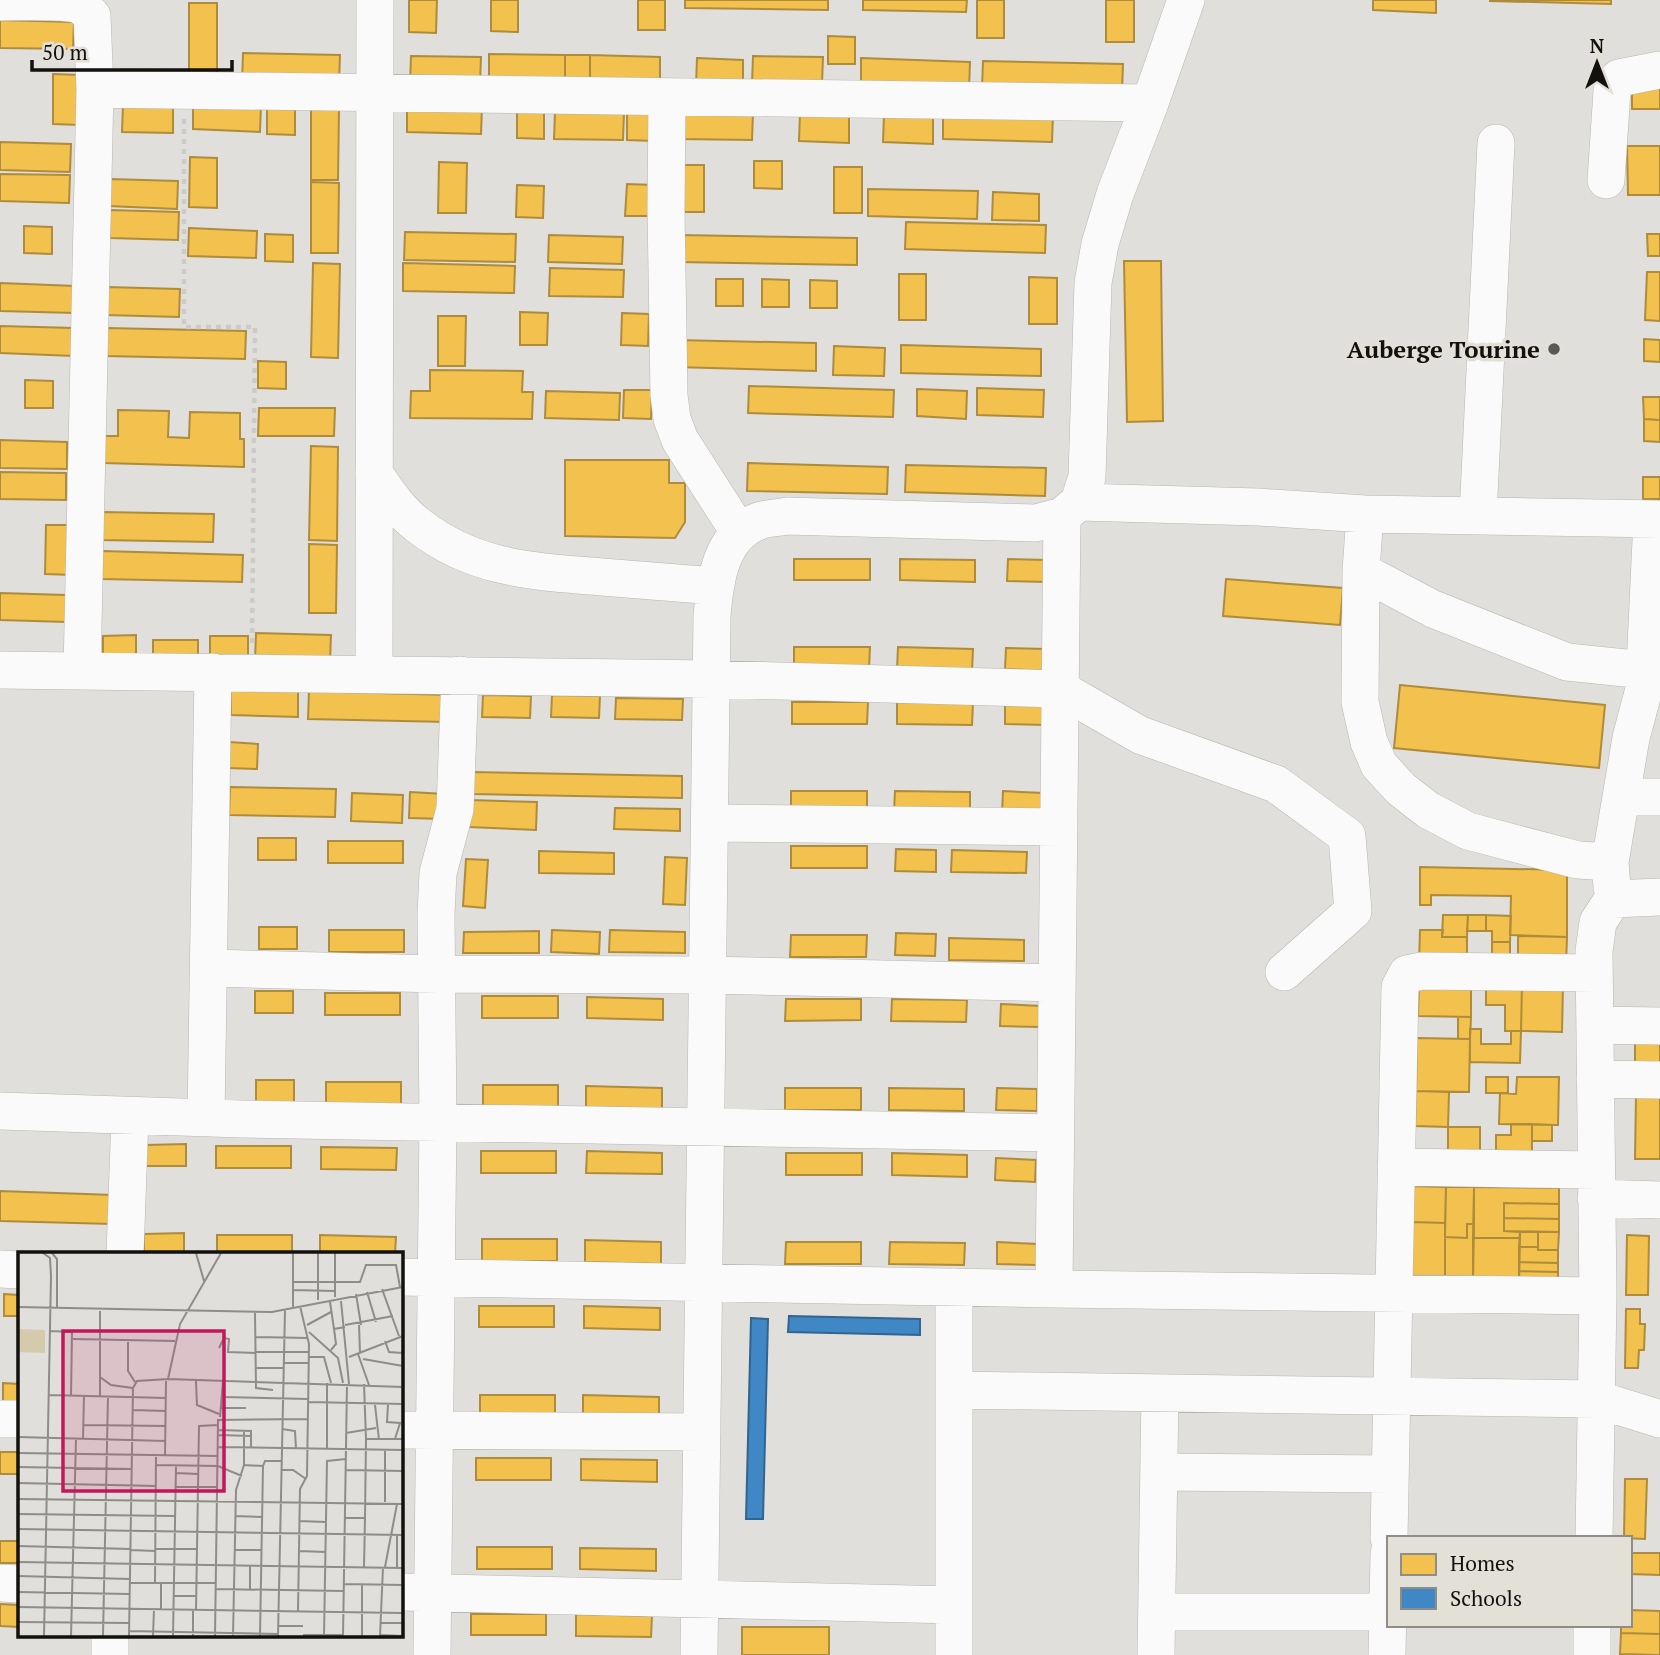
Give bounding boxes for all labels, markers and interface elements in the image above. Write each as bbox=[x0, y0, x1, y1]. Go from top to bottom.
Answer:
scale bar bbox=[32, 28, 231, 72]
north arrow bbox=[1562, 28, 1632, 98]
text: N bbox=[1590, 33, 1605, 58]
text: 50 m bbox=[42, 38, 88, 66]
place label: Auberge Tourine bbox=[1347, 333, 1540, 365]
marker: Auberge Tourine bbox=[1546, 341, 1562, 357]
inset map bbox=[18, 1252, 402, 1638]
legend bbox=[1387, 1536, 1632, 1627]
text: Homes bbox=[1450, 1549, 1515, 1577]
text: Schools bbox=[1450, 1584, 1522, 1612]

